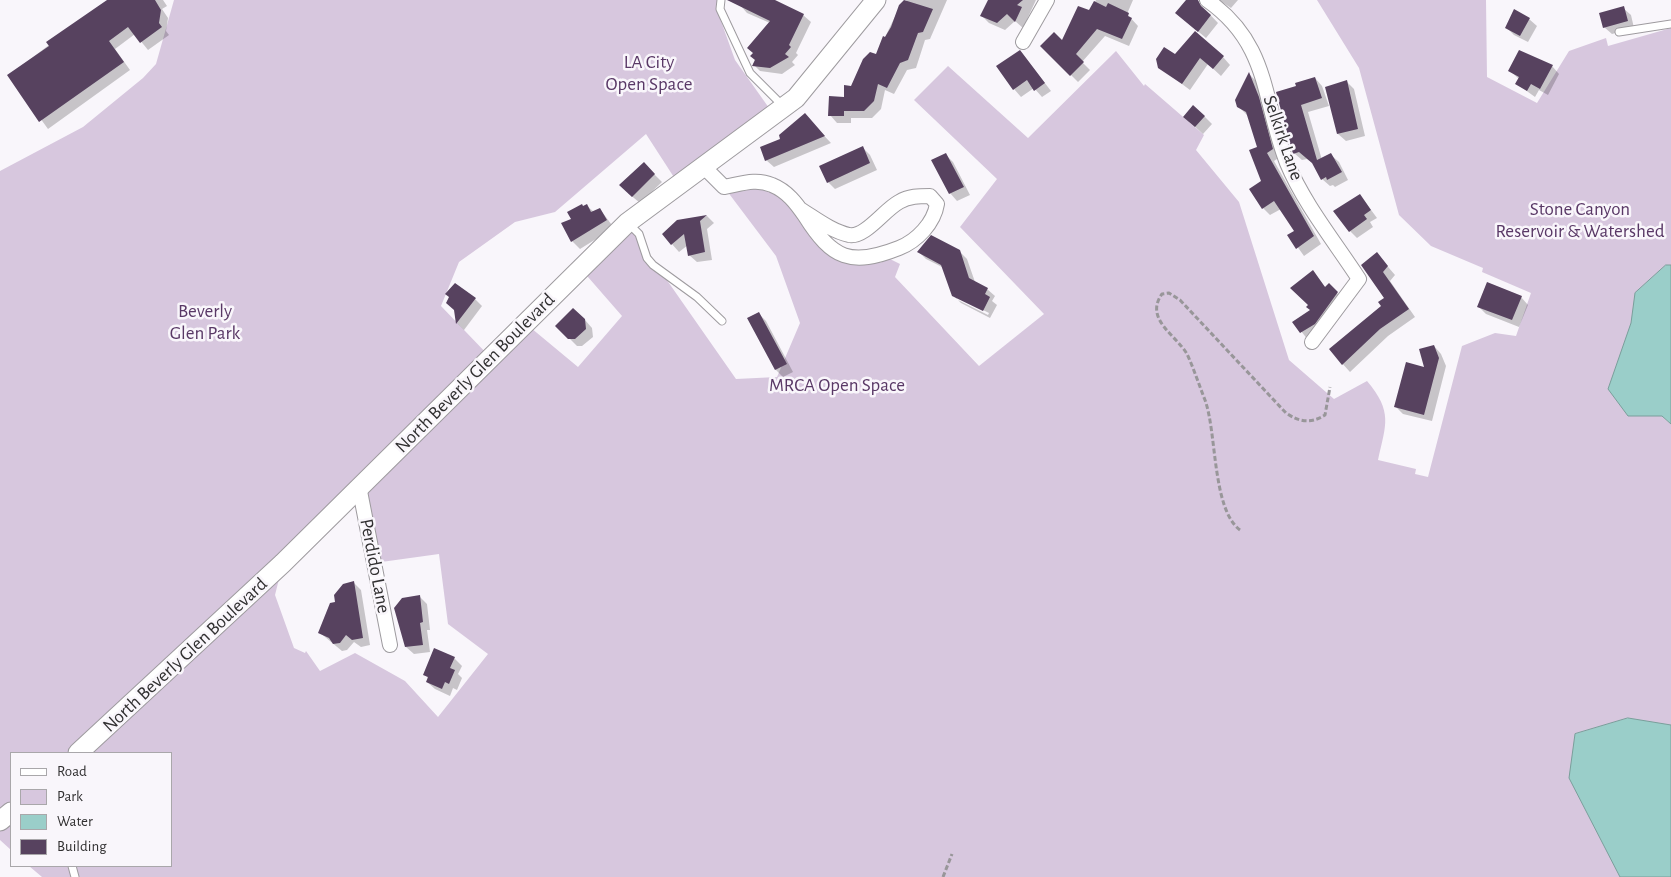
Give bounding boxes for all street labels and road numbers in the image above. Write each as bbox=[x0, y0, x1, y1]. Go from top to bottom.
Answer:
street label: Selkirk Lane bbox=[1258, 93, 1308, 183]
street label: North Beverly Glen Boulevard bbox=[390, 288, 560, 458]
street label: Perdido Lane bbox=[355, 517, 395, 615]
street label: North Beverly Glen Boulevard bbox=[98, 573, 272, 737]

